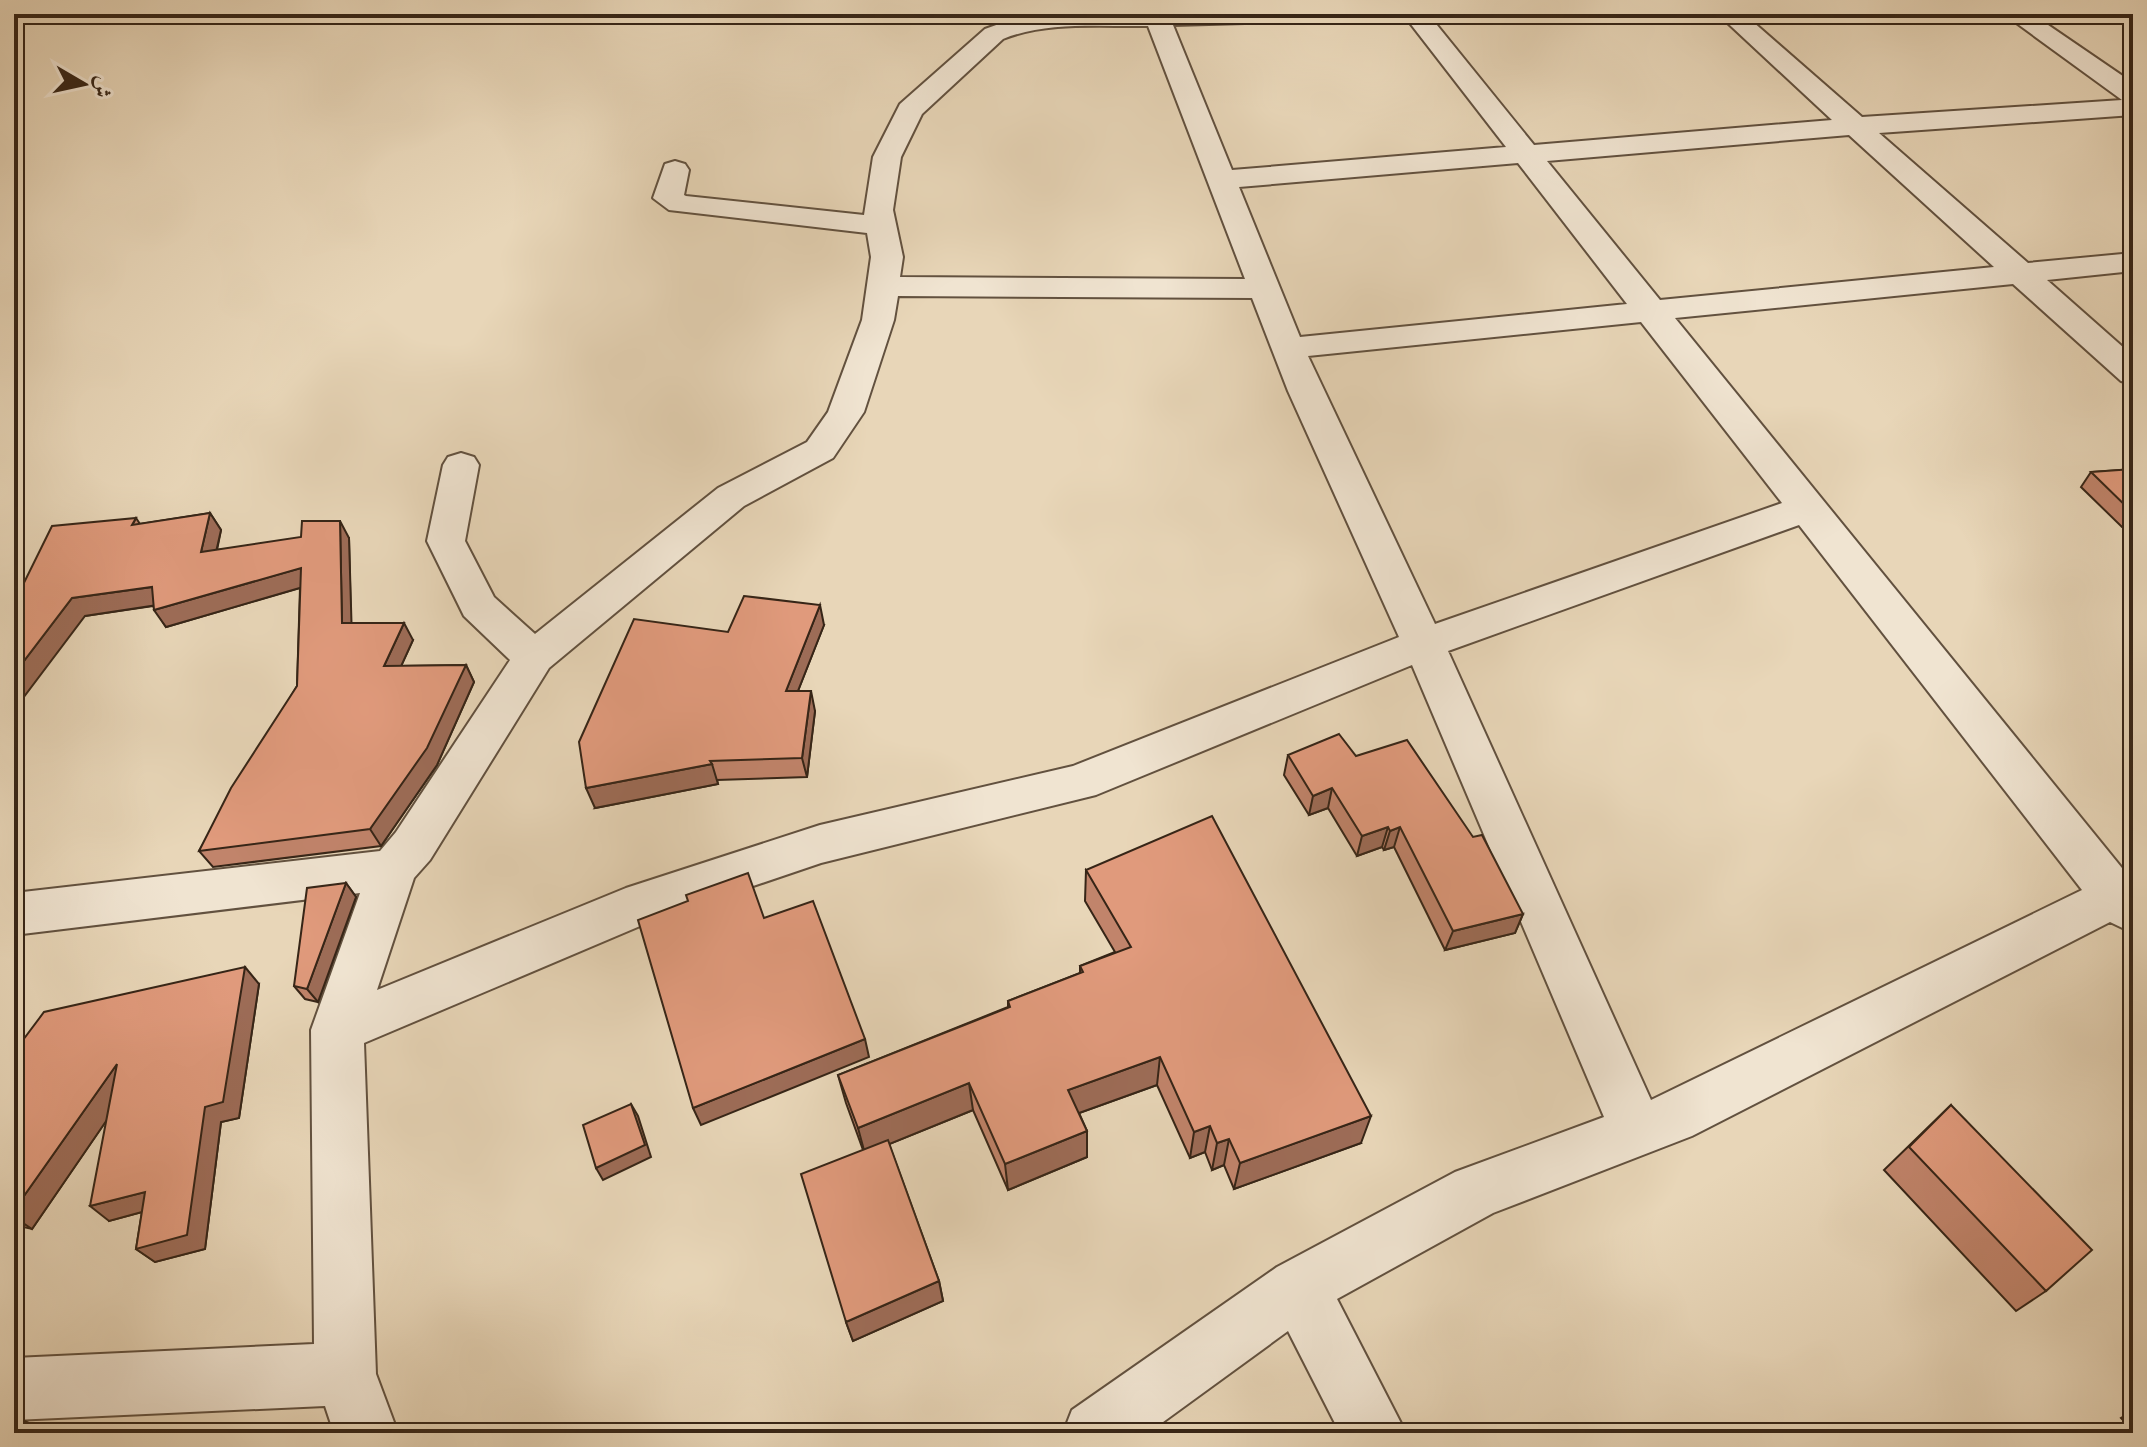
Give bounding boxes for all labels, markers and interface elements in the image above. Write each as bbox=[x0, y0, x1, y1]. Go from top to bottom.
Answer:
north arrow bbox=[44, 44, 124, 124]
text: ش bbox=[86, 74, 119, 100]

